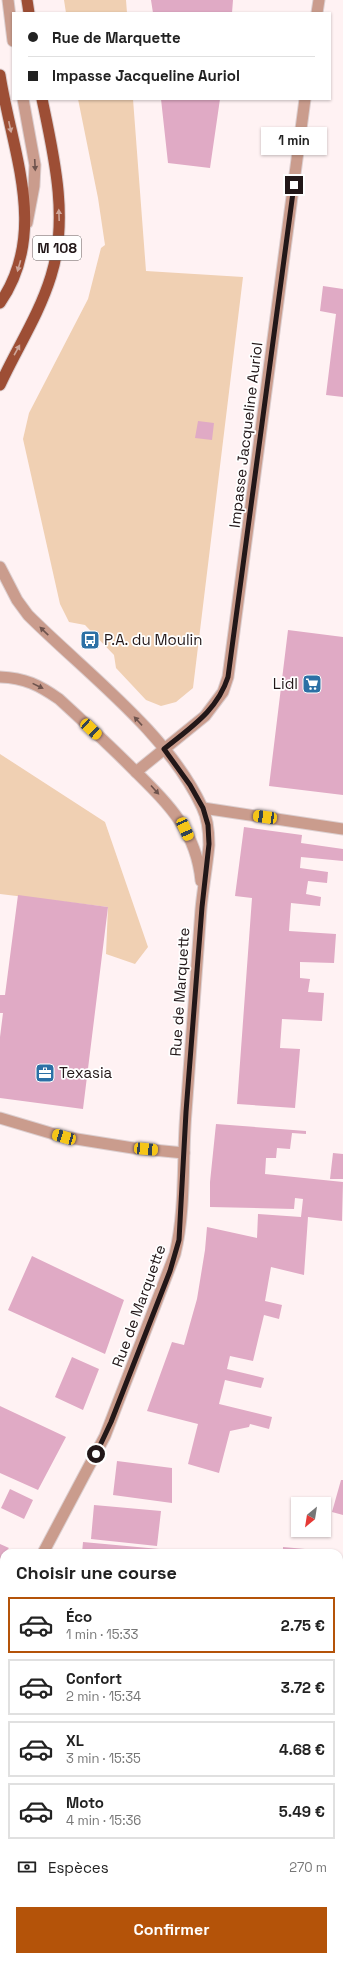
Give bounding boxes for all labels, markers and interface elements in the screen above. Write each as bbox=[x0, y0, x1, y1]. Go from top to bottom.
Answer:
text: Rue de Marquette bbox=[52, 28, 181, 47]
text: Impasse Jacqueline Auriol bbox=[52, 66, 240, 85]
one-way arrow bbox=[8, 121, 14, 133]
callout: 1 min bbox=[261, 127, 327, 155]
text: 1 min bbox=[278, 132, 310, 149]
one-way arrow bbox=[31, 159, 38, 171]
route end bbox=[285, 176, 303, 194]
one-way arrow bbox=[56, 208, 62, 221]
road number: M 108 bbox=[33, 236, 81, 260]
one-way arrow bbox=[16, 260, 22, 272]
street label: Impasse Jacqueline Auriol bbox=[225, 341, 266, 529]
one-way arrow bbox=[14, 344, 21, 356]
one-way arrow bbox=[39, 626, 49, 636]
bus stop icon: P.A. du Moulin bbox=[79, 629, 101, 651]
place label: P.A. du Moulin bbox=[104, 630, 202, 649]
supermarket icon: Lidl bbox=[301, 673, 323, 695]
place label: Lidl bbox=[273, 674, 298, 693]
one-way arrow bbox=[32, 683, 43, 689]
car bbox=[78, 716, 104, 742]
one-way arrow bbox=[133, 716, 143, 726]
one-way arrow bbox=[151, 785, 160, 795]
car bbox=[252, 809, 278, 825]
car bbox=[175, 816, 195, 842]
street label: Rue de Marquette bbox=[166, 927, 193, 1057]
office icon: Texasia bbox=[34, 1062, 56, 1084]
place label: Texasia bbox=[59, 1063, 113, 1082]
car bbox=[51, 1128, 77, 1146]
car bbox=[134, 1142, 158, 1156]
street label: Rue de Marquette bbox=[108, 1242, 170, 1370]
route start bbox=[87, 1445, 105, 1463]
north arrow bbox=[291, 1497, 331, 1537]
map controls bbox=[291, 1497, 331, 1537]
text: Choisir une course bbox=[16, 1561, 177, 1584]
icon: car bbox=[18, 1607, 54, 1643]
text: Éco bbox=[66, 1607, 92, 1626]
text: 2.75 € bbox=[281, 1616, 325, 1635]
text: 1 min · 15:33 bbox=[66, 1626, 138, 1643]
icon: car bbox=[18, 1669, 54, 1705]
text: Confort bbox=[66, 1669, 122, 1688]
text: 3.72 € bbox=[281, 1678, 325, 1697]
text: 2 min · 15:34 bbox=[66, 1688, 141, 1705]
icon: car bbox=[18, 1731, 54, 1767]
text: XL bbox=[66, 1731, 84, 1750]
text: 4.68 € bbox=[279, 1740, 325, 1759]
text: 3 min · 15:35 bbox=[66, 1750, 141, 1767]
icon: car bbox=[18, 1793, 54, 1829]
text: Moto bbox=[66, 1793, 104, 1812]
text: 5.49 € bbox=[279, 1802, 325, 1821]
text: 4 min · 15:36 bbox=[66, 1812, 141, 1829]
icon: cash bbox=[16, 1856, 38, 1878]
text: Espèces bbox=[48, 1858, 109, 1877]
text: 270 m bbox=[289, 1859, 327, 1876]
button: Confirmer bbox=[16, 1907, 327, 1953]

